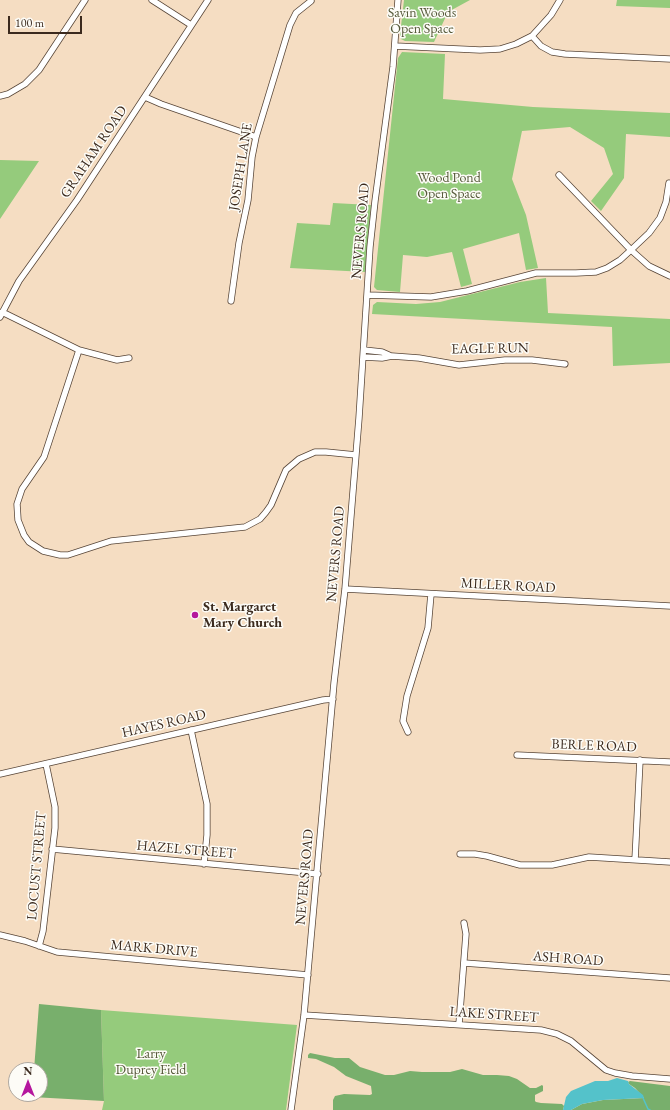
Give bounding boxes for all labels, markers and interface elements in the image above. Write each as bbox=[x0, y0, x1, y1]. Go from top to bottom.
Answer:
park label: Savin Woods Open Space bbox=[388, 5, 456, 38]
scale bar bbox=[10, 8, 84, 34]
text: 100 m bbox=[15, 15, 44, 31]
street label: GRAHAM ROAD bbox=[57, 103, 131, 201]
street label: JOSEPH LANE bbox=[226, 122, 256, 212]
park label: Wood Pond Open Space bbox=[417, 170, 481, 202]
street label: NEVERS ROAD bbox=[348, 182, 374, 280]
street label: EAGLE RUN bbox=[451, 340, 529, 358]
street label: NEVERS ROAD bbox=[323, 505, 349, 603]
street label: MILLER ROAD bbox=[460, 575, 556, 597]
place label: St. Margaret Mary Church bbox=[203, 599, 282, 632]
marker: St. Margaret Mary Church bbox=[190, 610, 200, 620]
street label: HAYES ROAD bbox=[120, 706, 208, 742]
street label: BERLE ROAD bbox=[551, 736, 637, 756]
street label: LOCUST STREET bbox=[24, 811, 50, 921]
street label: NEVERS ROAD bbox=[292, 828, 318, 926]
street label: HAZEL STREET bbox=[136, 837, 236, 863]
street label: MARK DRIVE bbox=[110, 937, 198, 961]
street label: ASH ROAD bbox=[532, 948, 604, 970]
street label: LAKE STREET bbox=[449, 1004, 539, 1026]
park label: Larry Duprey Field bbox=[116, 1046, 186, 1078]
north arrow bbox=[8, 1062, 48, 1102]
text: N bbox=[24, 1064, 32, 1078]

